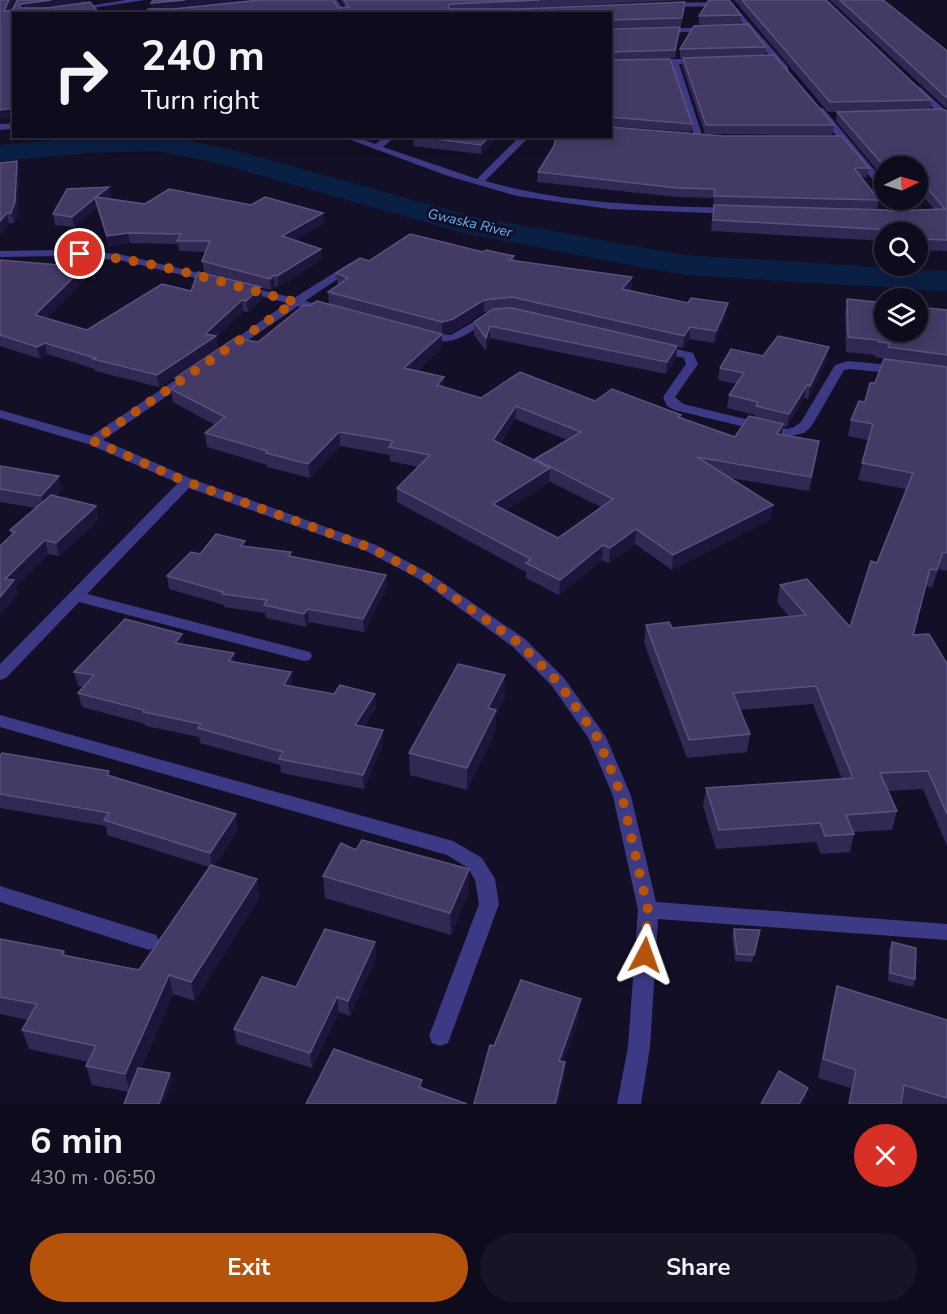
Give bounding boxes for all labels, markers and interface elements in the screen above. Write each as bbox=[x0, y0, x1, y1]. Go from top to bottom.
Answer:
text: 240 m bbox=[141, 28, 265, 85]
icon: right bbox=[42, 36, 120, 114]
text: Turn right bbox=[141, 82, 259, 119]
north arrow bbox=[874, 156, 928, 210]
map controls bbox=[874, 156, 928, 342]
water label: Gwaska River bbox=[426, 204, 515, 242]
button: search bbox=[874, 222, 928, 276]
pin bbox=[54, 228, 105, 279]
icon: arrive bbox=[63, 237, 96, 270]
button: layers bbox=[874, 288, 928, 342]
position arrow bbox=[613, 923, 677, 987]
text: 6 min bbox=[30, 1117, 123, 1166]
button: close bbox=[854, 1124, 917, 1187]
text: 430 m · 06:50 bbox=[30, 1164, 156, 1191]
button: Exit bbox=[30, 1233, 468, 1302]
button: Share bbox=[480, 1233, 917, 1302]

